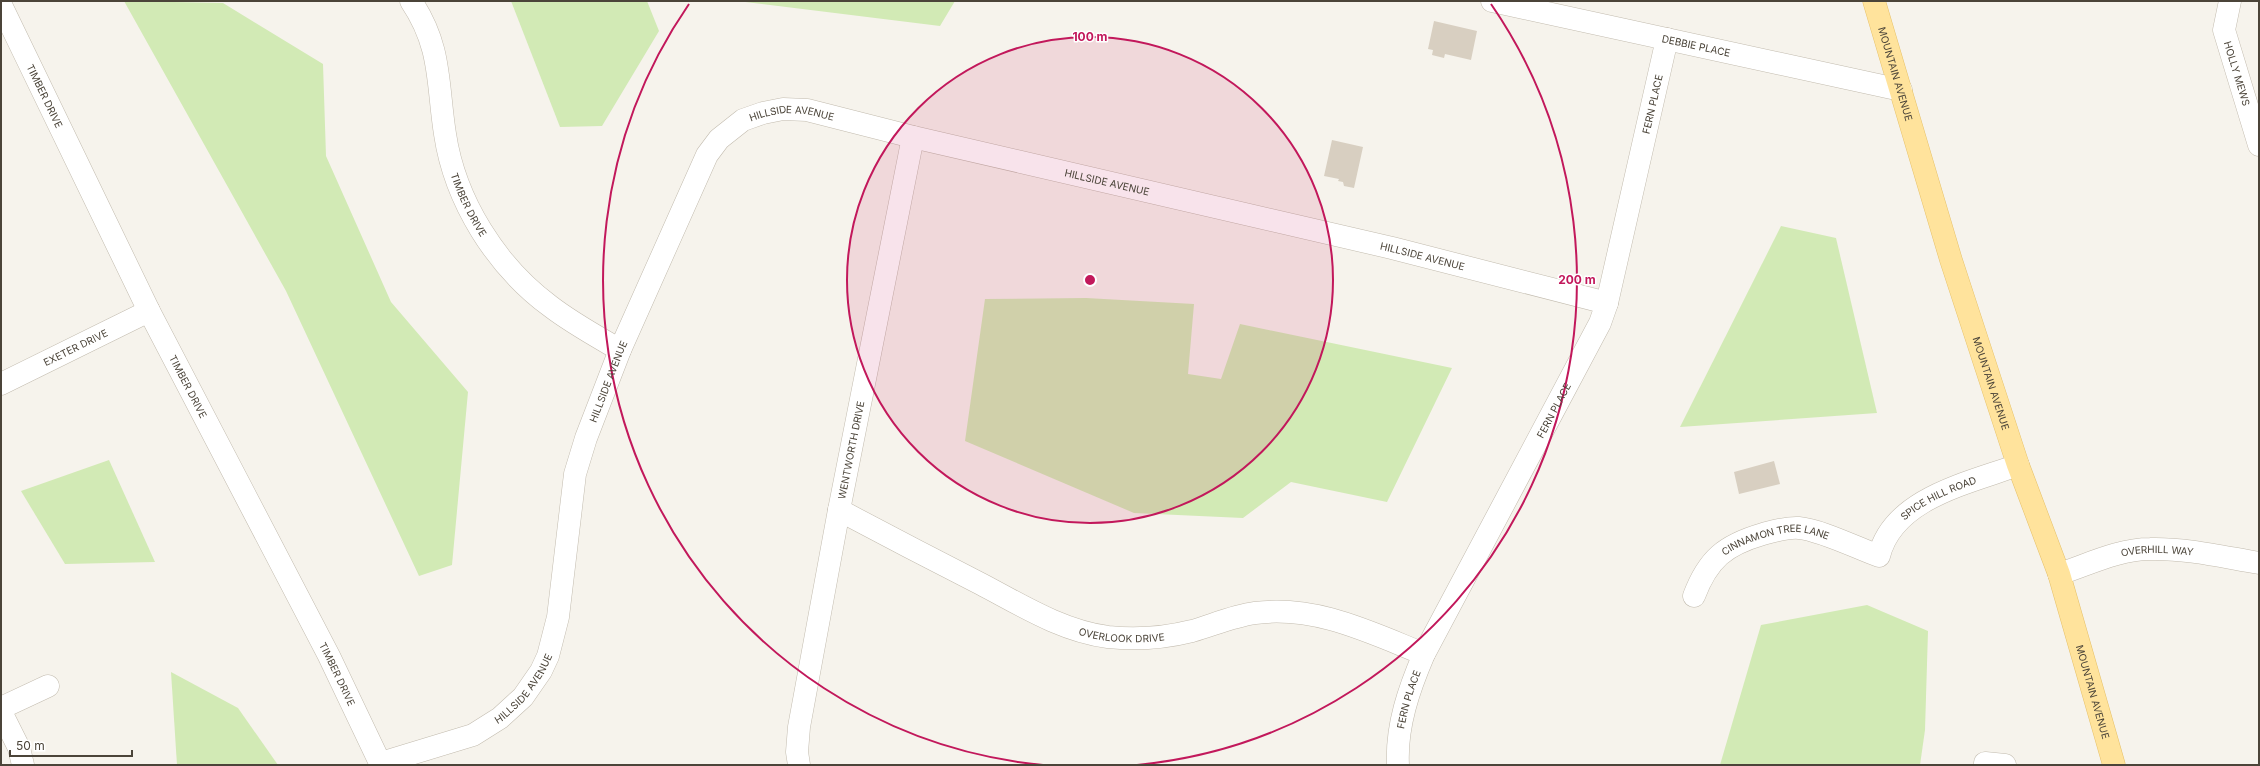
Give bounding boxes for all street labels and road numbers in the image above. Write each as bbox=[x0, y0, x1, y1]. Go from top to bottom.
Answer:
street label: MOUNTAIN AVENUE bbox=[1876, 25, 1915, 122]
street label: DEBBIE PLACE bbox=[1661, 32, 1732, 59]
street label: HOLLY MEWS bbox=[2222, 40, 2253, 107]
street label: TIMBER DRIVE bbox=[24, 62, 65, 130]
street label: FERN PLACE bbox=[1640, 73, 1665, 135]
street label: HILLSIDE AVENUE bbox=[747, 103, 836, 123]
street label: HILLSIDE AVENUE bbox=[1063, 166, 1151, 198]
street label: TIMBER DRIVE bbox=[449, 171, 489, 239]
street label: HILLSIDE AVENUE bbox=[1379, 239, 1466, 272]
street label: EXETER DRIVE bbox=[41, 326, 109, 368]
street label: MOUNTAIN AVENUE bbox=[1970, 335, 2012, 432]
street label: HILLSIDE AVENUE bbox=[587, 339, 629, 424]
street label: TIMBER DRIVE bbox=[167, 353, 210, 420]
street label: FERN PLACE bbox=[1534, 381, 1573, 440]
street label: WENTWORTH DRIVE bbox=[835, 400, 866, 500]
street label: SPICE HILL ROAD bbox=[1898, 474, 1978, 522]
street label: CINNAMON TREE LANE bbox=[1719, 522, 1831, 558]
street label: OVERHILL WAY bbox=[2120, 543, 2195, 559]
street label: OVERLOOK DRIVE bbox=[1077, 625, 1165, 644]
street label: TIMBER DRIVE bbox=[317, 640, 358, 708]
street label: MOUNTAIN AVENUE bbox=[2074, 643, 2112, 740]
street label: HILLSIDE AVENUE bbox=[492, 652, 554, 726]
street label: FERN PLACE bbox=[1394, 668, 1423, 730]

